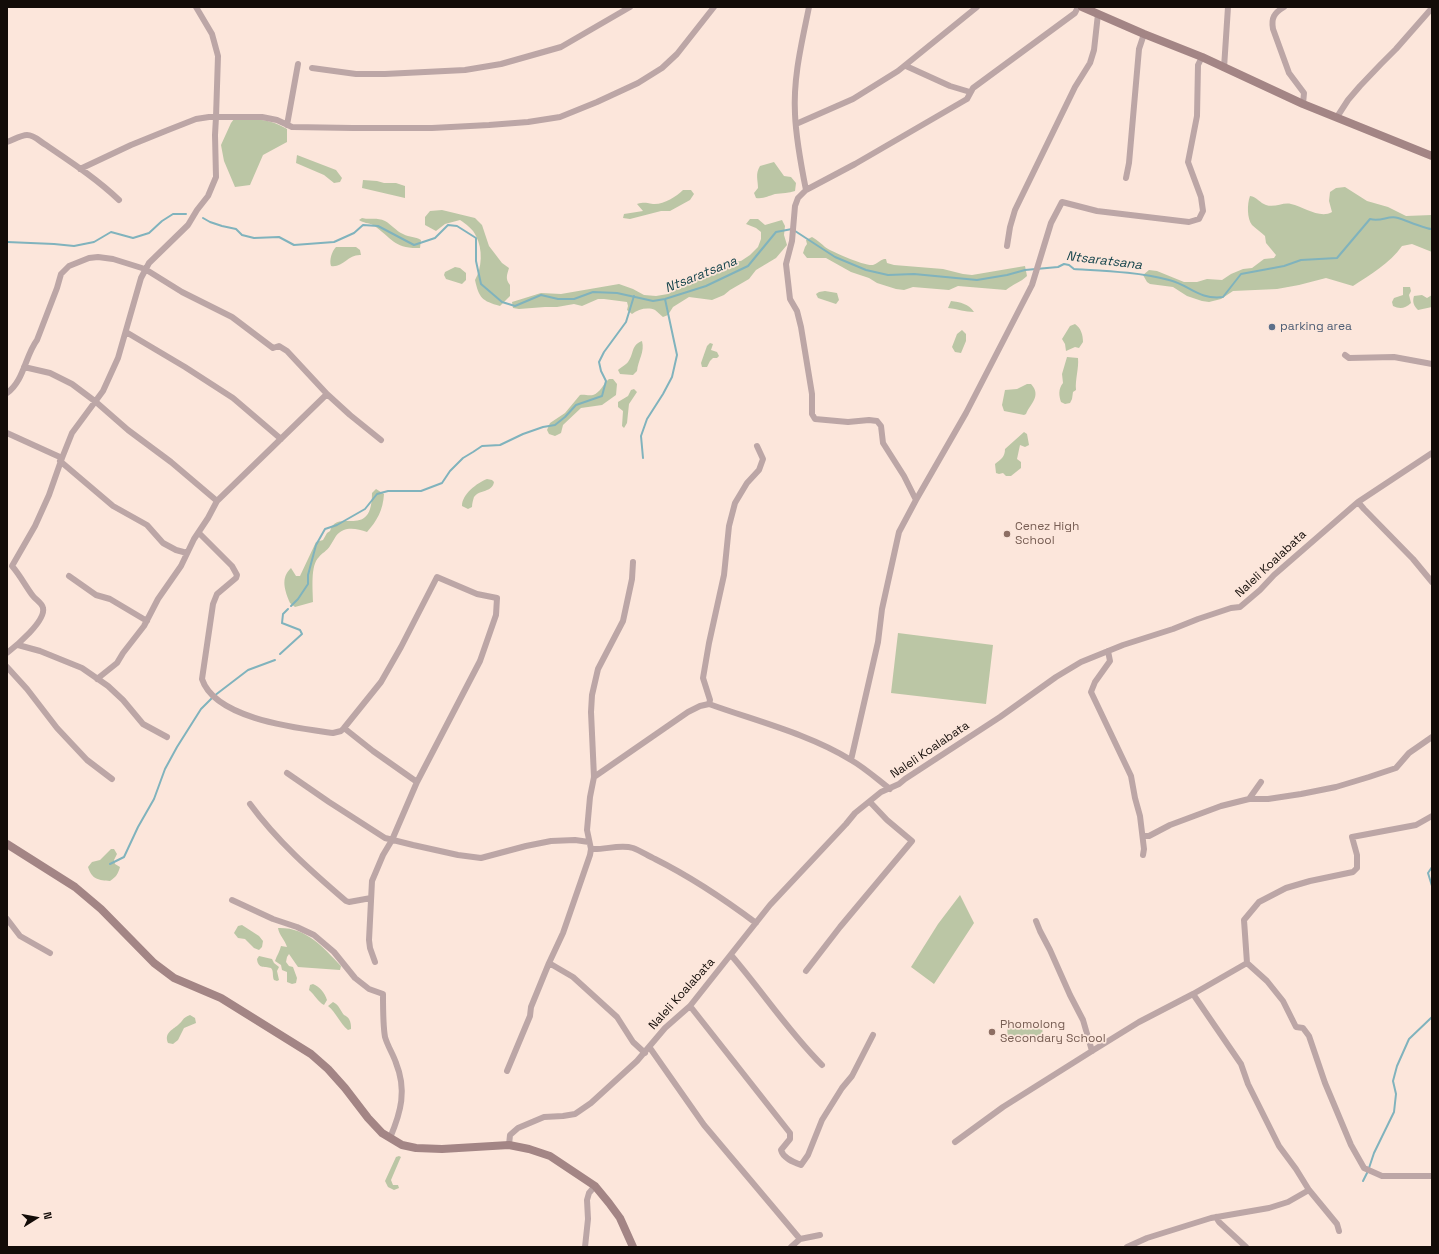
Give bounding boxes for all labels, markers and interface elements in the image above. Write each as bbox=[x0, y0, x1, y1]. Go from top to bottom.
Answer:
water label: Ntsaratsana bbox=[1065, 249, 1143, 273]
water label: Ntsaratsana bbox=[663, 253, 739, 297]
place label: parking area bbox=[1280, 320, 1352, 334]
marker: parking area bbox=[1267, 322, 1277, 332]
place label: Cenez High School bbox=[1015, 520, 1079, 548]
street label: Naleli Koalabata bbox=[1233, 527, 1309, 601]
marker: Cenez High School bbox=[1002, 529, 1012, 539]
street label: Naleli Koalabata bbox=[888, 718, 972, 782]
street label: Naleli Koalabata bbox=[646, 955, 718, 1033]
place label: Phomolong Secondary School bbox=[1000, 1018, 1106, 1046]
marker: Phomolong Secondary School bbox=[987, 1027, 997, 1037]
north arrow bbox=[16, 1198, 56, 1238]
text: N bbox=[40, 1211, 55, 1221]

